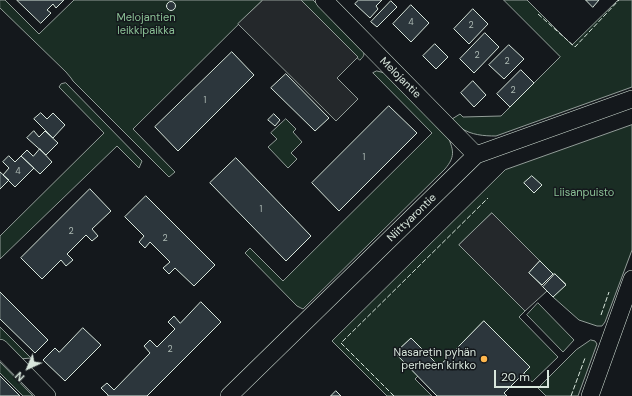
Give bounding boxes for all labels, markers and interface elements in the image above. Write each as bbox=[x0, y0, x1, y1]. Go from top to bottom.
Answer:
park label: Melojantien leikkipaikka bbox=[117, 11, 175, 37]
house number: 4 bbox=[408, 18, 414, 28]
house number: 2 bbox=[468, 21, 474, 31]
house number: 2 bbox=[474, 51, 480, 61]
street label: Melojantie bbox=[377, 55, 423, 101]
house number: 2 bbox=[504, 57, 510, 67]
house number: 2 bbox=[510, 86, 516, 96]
house number: 1 bbox=[204, 96, 206, 106]
house number: 1 bbox=[363, 153, 365, 163]
house number: 4 bbox=[15, 167, 21, 177]
park label: Liisanpuisto bbox=[554, 186, 614, 200]
street label: Niittyarontie bbox=[385, 191, 439, 245]
house number: 1 bbox=[260, 205, 262, 215]
house number: 2 bbox=[68, 227, 74, 237]
house number: 2 bbox=[162, 234, 168, 244]
house number: 2 bbox=[167, 345, 173, 355]
place label: Nasaretin pyhän perheen kirkko bbox=[394, 346, 476, 372]
north arrow bbox=[8, 348, 48, 388]
marker: Nasaretin pyhän perheen kirkko bbox=[479, 354, 489, 364]
scale bar bbox=[496, 362, 551, 388]
text: N bbox=[12, 369, 27, 384]
text: 20 m bbox=[501, 369, 530, 385]

